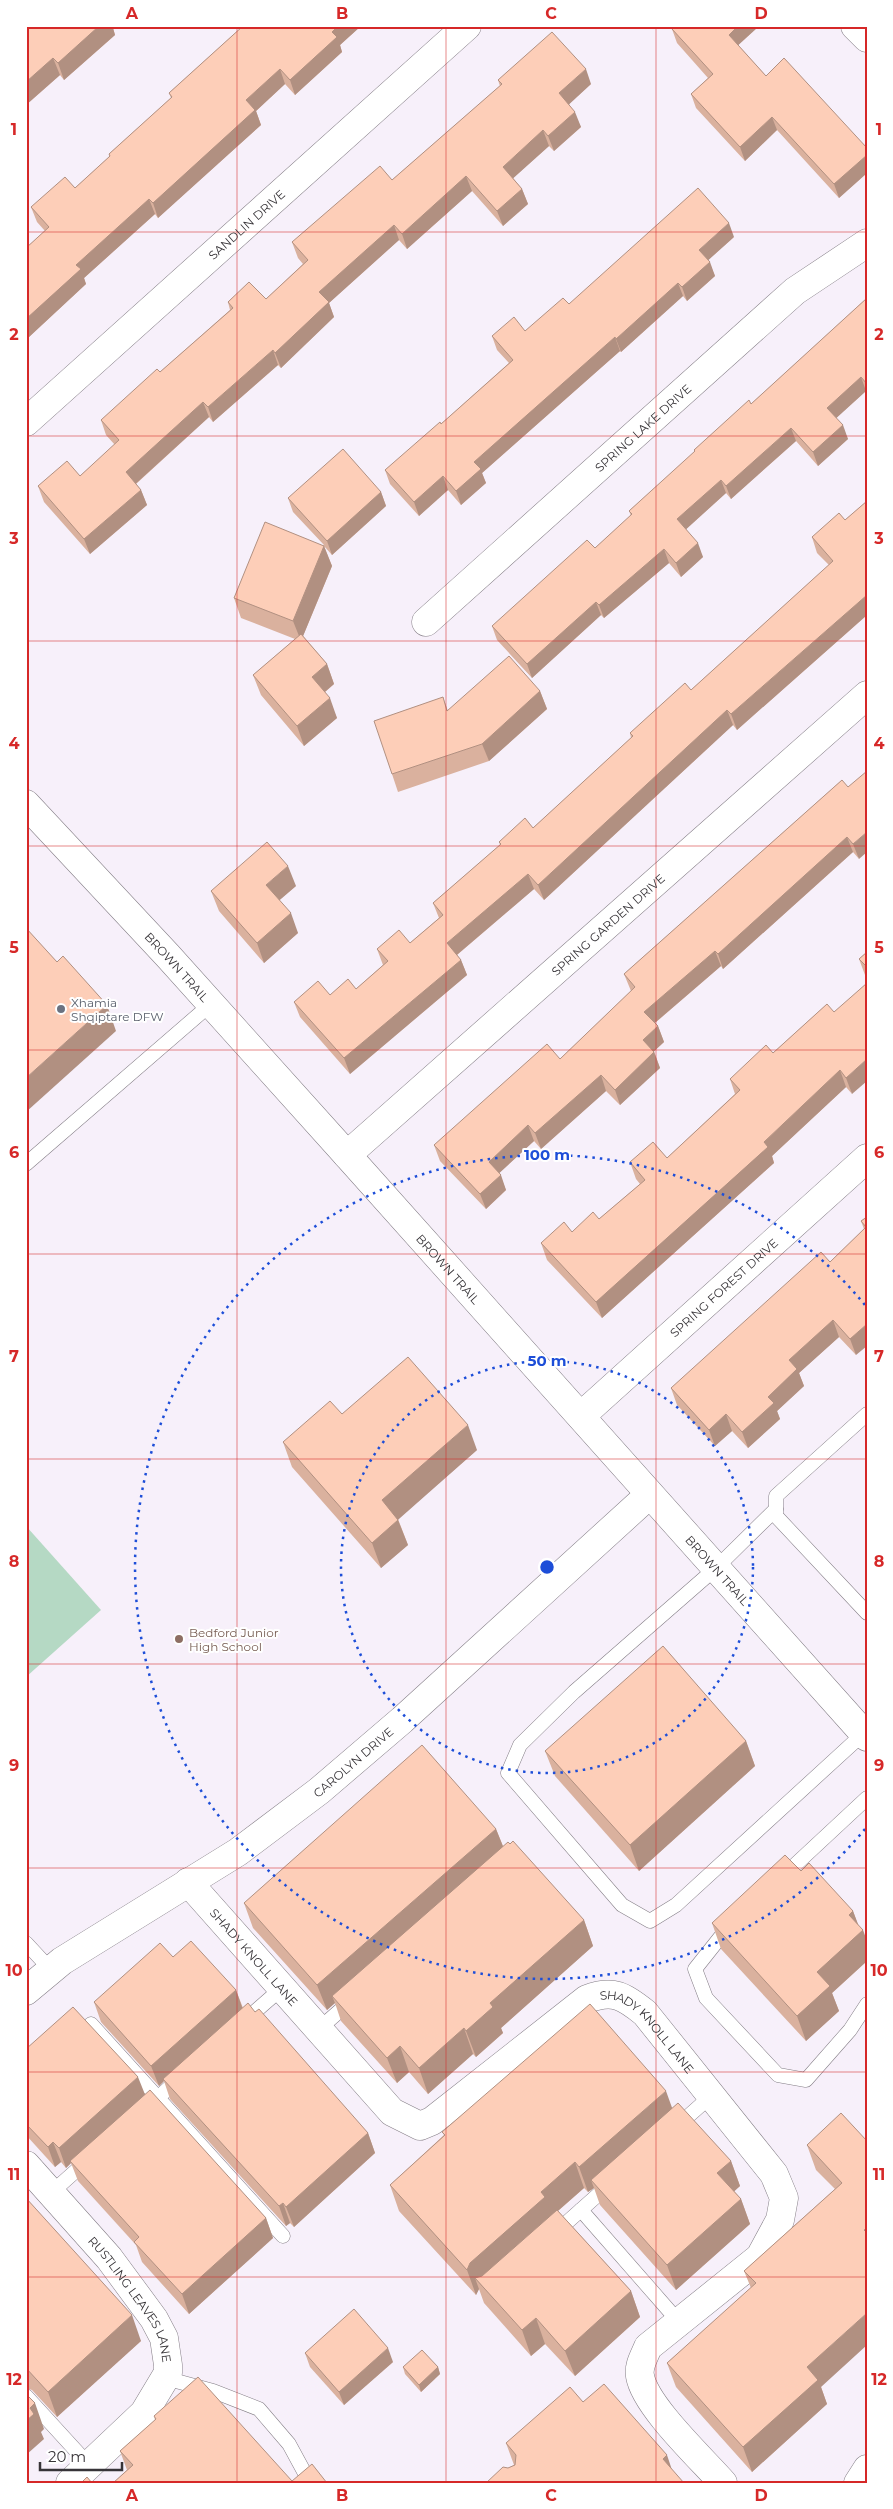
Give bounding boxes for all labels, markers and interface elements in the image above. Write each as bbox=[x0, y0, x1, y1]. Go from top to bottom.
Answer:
text: A bbox=[125, 4, 139, 23]
text: B bbox=[336, 4, 348, 23]
text: C bbox=[545, 4, 557, 23]
text: D bbox=[754, 4, 768, 23]
text: 1 bbox=[11, 120, 17, 139]
text: 1 bbox=[876, 120, 882, 139]
street label: SANDLIN DRIVE bbox=[205, 186, 288, 262]
text: 2 bbox=[9, 325, 19, 344]
text: 2 bbox=[874, 325, 884, 344]
street label: SPRING LAKE DRIVE bbox=[591, 381, 694, 475]
text: 3 bbox=[8, 529, 19, 548]
text: 3 bbox=[873, 529, 884, 548]
text: 4 bbox=[8, 734, 20, 753]
text: 4 bbox=[873, 734, 885, 753]
street label: SPRING GARDEN DRIVE bbox=[548, 870, 667, 978]
street label: BROWN TRAIL bbox=[142, 929, 213, 1004]
text: 5 bbox=[9, 938, 19, 957]
text: 5 bbox=[874, 938, 884, 957]
place label: Xhamia Shqiptare DFW bbox=[71, 995, 164, 1024]
marker: Xhamia Shqiptare DFW bbox=[55, 1003, 67, 1015]
text: 6 bbox=[9, 1143, 19, 1162]
text: 6 bbox=[874, 1143, 884, 1162]
text: 100 m bbox=[524, 1145, 570, 1164]
street label: BROWN TRAIL bbox=[413, 1231, 484, 1307]
street label: SPRING FOREST DRIVE bbox=[666, 1235, 781, 1340]
text: 7 bbox=[9, 1347, 19, 1366]
text: 7 bbox=[874, 1347, 884, 1366]
text: 50 m bbox=[527, 1351, 567, 1370]
street label: BROWN TRAIL bbox=[683, 1532, 753, 1608]
text: 8 bbox=[9, 1552, 19, 1571]
text: 8 bbox=[874, 1552, 884, 1571]
centre of rings bbox=[538, 1558, 556, 1576]
place label: Bedford Junior High School bbox=[189, 1625, 279, 1654]
marker: Bedford Junior High School bbox=[173, 1633, 185, 1645]
street label: CAROLYN DRIVE bbox=[310, 1724, 396, 1800]
text: 9 bbox=[9, 1756, 19, 1775]
text: 9 bbox=[874, 1756, 884, 1775]
street label: SHADY KNOLL LANE bbox=[207, 1905, 302, 2009]
text: 10 bbox=[5, 1961, 23, 1980]
text: 10 bbox=[870, 1961, 888, 1980]
street label: SHADY KNOLL LANE bbox=[599, 1987, 698, 2076]
text: 11 bbox=[8, 2165, 20, 2184]
text: 11 bbox=[873, 2165, 885, 2184]
street label: RUSTLING LEAVES LANE bbox=[85, 2233, 175, 2363]
text: 12 bbox=[6, 2370, 22, 2389]
text: 12 bbox=[871, 2370, 887, 2389]
scale bar bbox=[40, 2439, 122, 2471]
text: 20 m bbox=[48, 2447, 86, 2466]
text: A bbox=[125, 2486, 139, 2505]
text: B bbox=[336, 2486, 348, 2505]
text: C bbox=[545, 2486, 557, 2505]
text: D bbox=[754, 2486, 768, 2505]

